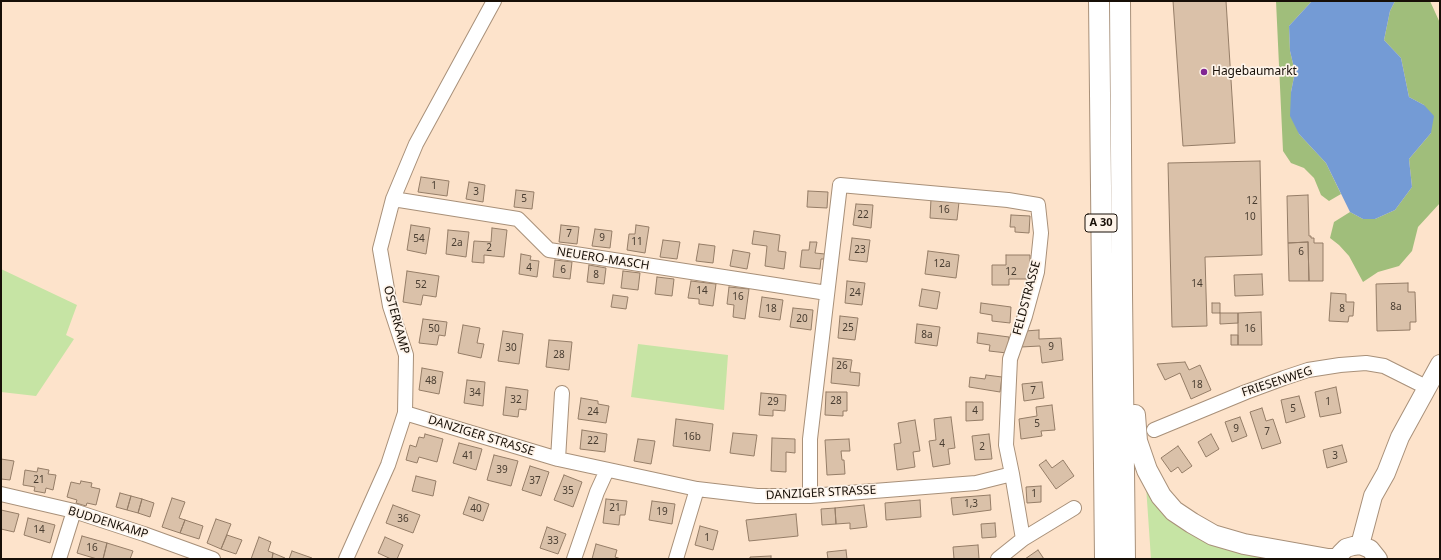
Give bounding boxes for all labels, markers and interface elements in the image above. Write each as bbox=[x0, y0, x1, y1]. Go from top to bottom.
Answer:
place label: Hagebaumarkt bbox=[1212, 65, 1297, 79]
marker: Hagebaumarkt bbox=[1199, 67, 1209, 77]
house number: 1 bbox=[431, 180, 437, 192]
house number: 3 bbox=[473, 186, 479, 198]
house number: 5 bbox=[521, 193, 527, 205]
house number: 12 bbox=[1246, 195, 1258, 207]
house number: 16 bbox=[938, 204, 950, 216]
house number: 22 bbox=[857, 209, 869, 221]
house number: 10 bbox=[1244, 211, 1256, 223]
road number: A 30 bbox=[1085, 214, 1117, 232]
house number: 7 bbox=[566, 228, 572, 240]
house number: 9 bbox=[599, 232, 605, 244]
house number: 54 bbox=[413, 233, 425, 245]
house number: 11 bbox=[631, 236, 643, 248]
house number: 2a bbox=[451, 237, 463, 249]
house number: 2 bbox=[486, 242, 492, 254]
house number: 23 bbox=[854, 244, 866, 256]
street label: NEUERO-MASCH bbox=[556, 245, 650, 273]
house number: 6 bbox=[1298, 246, 1304, 258]
house number: 12a bbox=[933, 258, 951, 270]
street label: FELDSTRASSE bbox=[1010, 259, 1044, 337]
house number: 4 bbox=[526, 262, 532, 274]
house number: 6 bbox=[560, 264, 566, 276]
house number: 12 bbox=[1005, 266, 1017, 278]
house number: 8 bbox=[593, 269, 599, 281]
house number: 14 bbox=[1191, 278, 1203, 290]
house number: 52 bbox=[415, 279, 427, 291]
street label: OSTERKAMP bbox=[380, 284, 412, 356]
house number: 14 bbox=[696, 285, 708, 297]
house number: 24 bbox=[849, 287, 861, 299]
house number: 16 bbox=[732, 291, 744, 303]
house number: 8a bbox=[1390, 301, 1402, 313]
house number: 18 bbox=[765, 303, 777, 315]
house number: 8 bbox=[1339, 303, 1345, 315]
house number: 20 bbox=[796, 313, 808, 325]
house number: 25 bbox=[842, 322, 854, 334]
house number: 50 bbox=[428, 323, 440, 335]
house number: 16 bbox=[1244, 323, 1256, 335]
house number: 8a bbox=[921, 329, 933, 341]
house number: 9 bbox=[1048, 341, 1054, 353]
house number: 30 bbox=[505, 342, 517, 354]
house number: 28 bbox=[553, 349, 565, 361]
house number: 26 bbox=[836, 360, 848, 372]
street label: FRIESENWEG bbox=[1240, 364, 1314, 400]
house number: 48 bbox=[425, 375, 437, 387]
house number: 18 bbox=[1191, 379, 1203, 391]
house number: 7 bbox=[1030, 385, 1036, 397]
house number: 34 bbox=[469, 387, 481, 399]
house number: 32 bbox=[510, 394, 522, 406]
house number: 28 bbox=[830, 395, 842, 407]
house number: 29 bbox=[767, 396, 779, 408]
house number: 1 bbox=[1325, 396, 1331, 408]
house number: 5 bbox=[1290, 403, 1296, 415]
house number: 4 bbox=[972, 405, 978, 417]
house number: 24 bbox=[587, 406, 599, 418]
street label: DANZIGER STRASSE bbox=[426, 413, 536, 459]
house number: 5 bbox=[1034, 418, 1040, 430]
house number: 9 bbox=[1233, 423, 1239, 435]
house number: 7 bbox=[1264, 426, 1270, 438]
house number: 16b bbox=[683, 431, 701, 443]
house number: 22 bbox=[587, 435, 599, 447]
house number: 4 bbox=[939, 438, 945, 450]
house number: 2 bbox=[979, 441, 985, 453]
house number: 41 bbox=[462, 450, 474, 462]
house number: 3 bbox=[1332, 450, 1338, 462]
house number: 39 bbox=[496, 464, 508, 476]
house number: 21 bbox=[33, 474, 45, 486]
house number: 37 bbox=[529, 475, 541, 487]
street label: DANZIGER STRASSE bbox=[765, 483, 877, 503]
house number: 35 bbox=[562, 485, 574, 497]
house number: 1 bbox=[1031, 488, 1037, 500]
house number: 1,3 bbox=[964, 498, 978, 510]
house number: 21 bbox=[609, 502, 621, 514]
house number: 40 bbox=[470, 503, 482, 515]
street label: BUDDENKAMP bbox=[66, 504, 150, 542]
house number: 19 bbox=[656, 506, 668, 518]
house number: 36 bbox=[397, 513, 409, 525]
house number: 14 bbox=[33, 524, 45, 536]
house number: 1 bbox=[704, 532, 710, 544]
house number: 33 bbox=[547, 535, 559, 547]
house number: 16 bbox=[86, 542, 98, 554]

